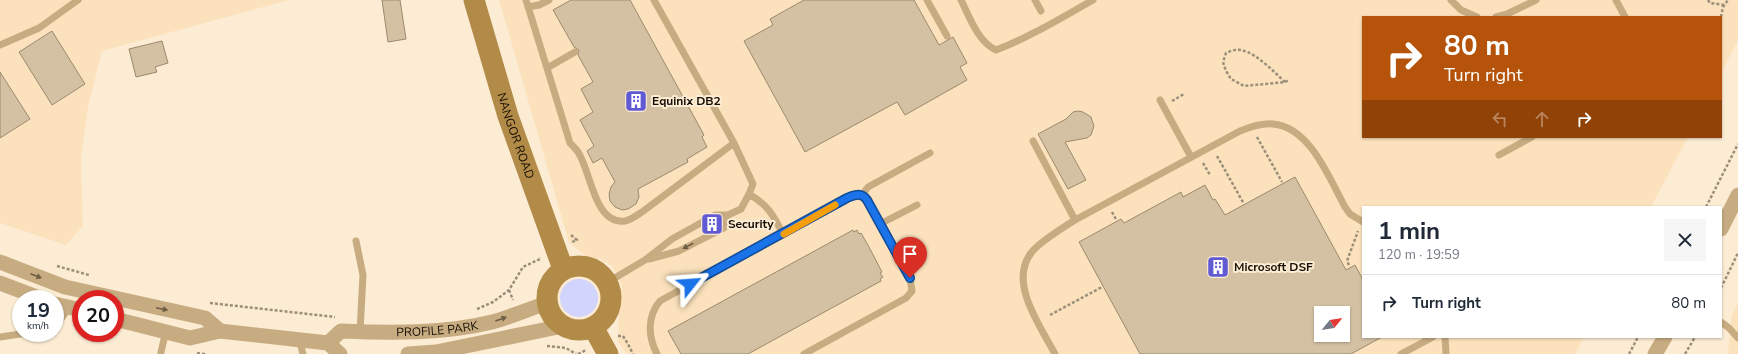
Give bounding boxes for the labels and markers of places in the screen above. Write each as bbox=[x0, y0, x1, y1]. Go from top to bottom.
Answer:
building icon: Equinix DB2 bbox=[623, 88, 649, 114]
place label: Equinix DB2 bbox=[652, 93, 721, 109]
building icon: Security bbox=[699, 211, 725, 237]
place label: Security bbox=[728, 216, 774, 232]
pin bbox=[893, 237, 927, 278]
building icon: Microsoft DSF bbox=[1205, 254, 1231, 280]
place label: Microsoft DSF bbox=[1234, 259, 1313, 275]

